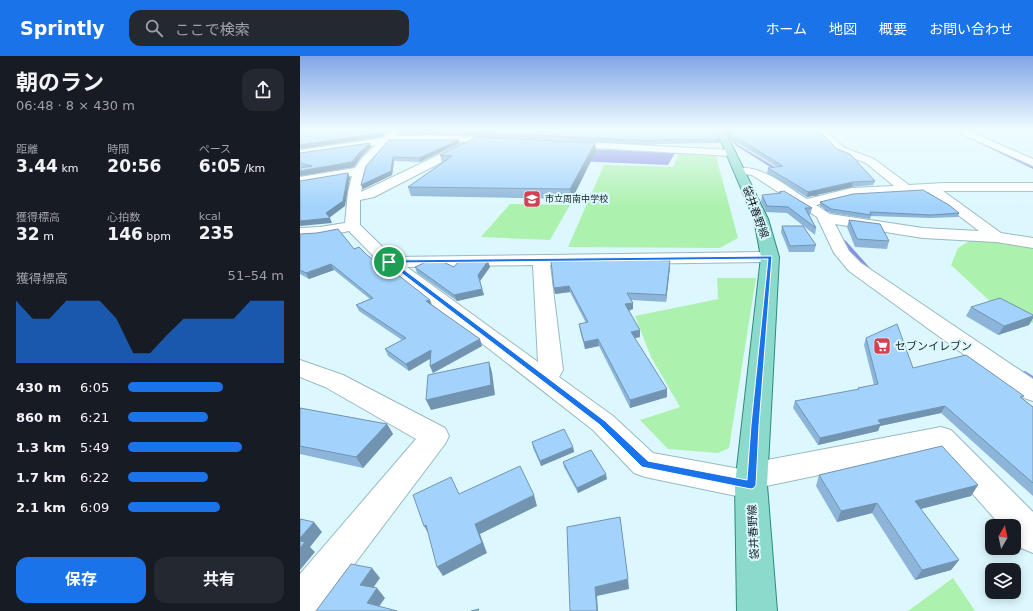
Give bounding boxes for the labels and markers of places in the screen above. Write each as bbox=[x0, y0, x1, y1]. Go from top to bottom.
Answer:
school or university icon: 市立周南中学校 bbox=[522, 189, 542, 209]
place label: 市立周南中学校 bbox=[545, 194, 608, 204]
pin bbox=[372, 245, 406, 279]
supermarket icon: セブンイレブン bbox=[872, 336, 892, 356]
place label: セブンイレブン bbox=[895, 340, 972, 353]

